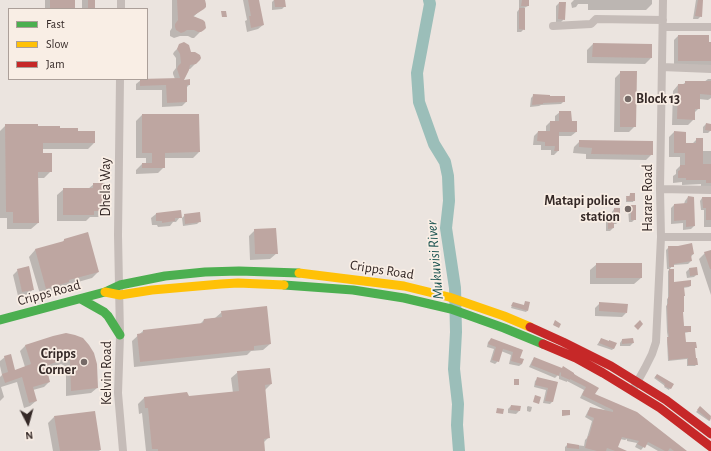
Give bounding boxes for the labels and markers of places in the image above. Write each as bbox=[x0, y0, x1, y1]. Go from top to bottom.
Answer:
place label: Block 13 bbox=[636, 91, 680, 107]
marker: Block 13 bbox=[623, 94, 633, 104]
place label: Matapi police station bbox=[544, 193, 620, 226]
marker: Matapi police station bbox=[623, 204, 633, 214]
place label: Cripps Corner bbox=[38, 346, 76, 378]
marker: Cripps Corner bbox=[79, 357, 89, 367]

